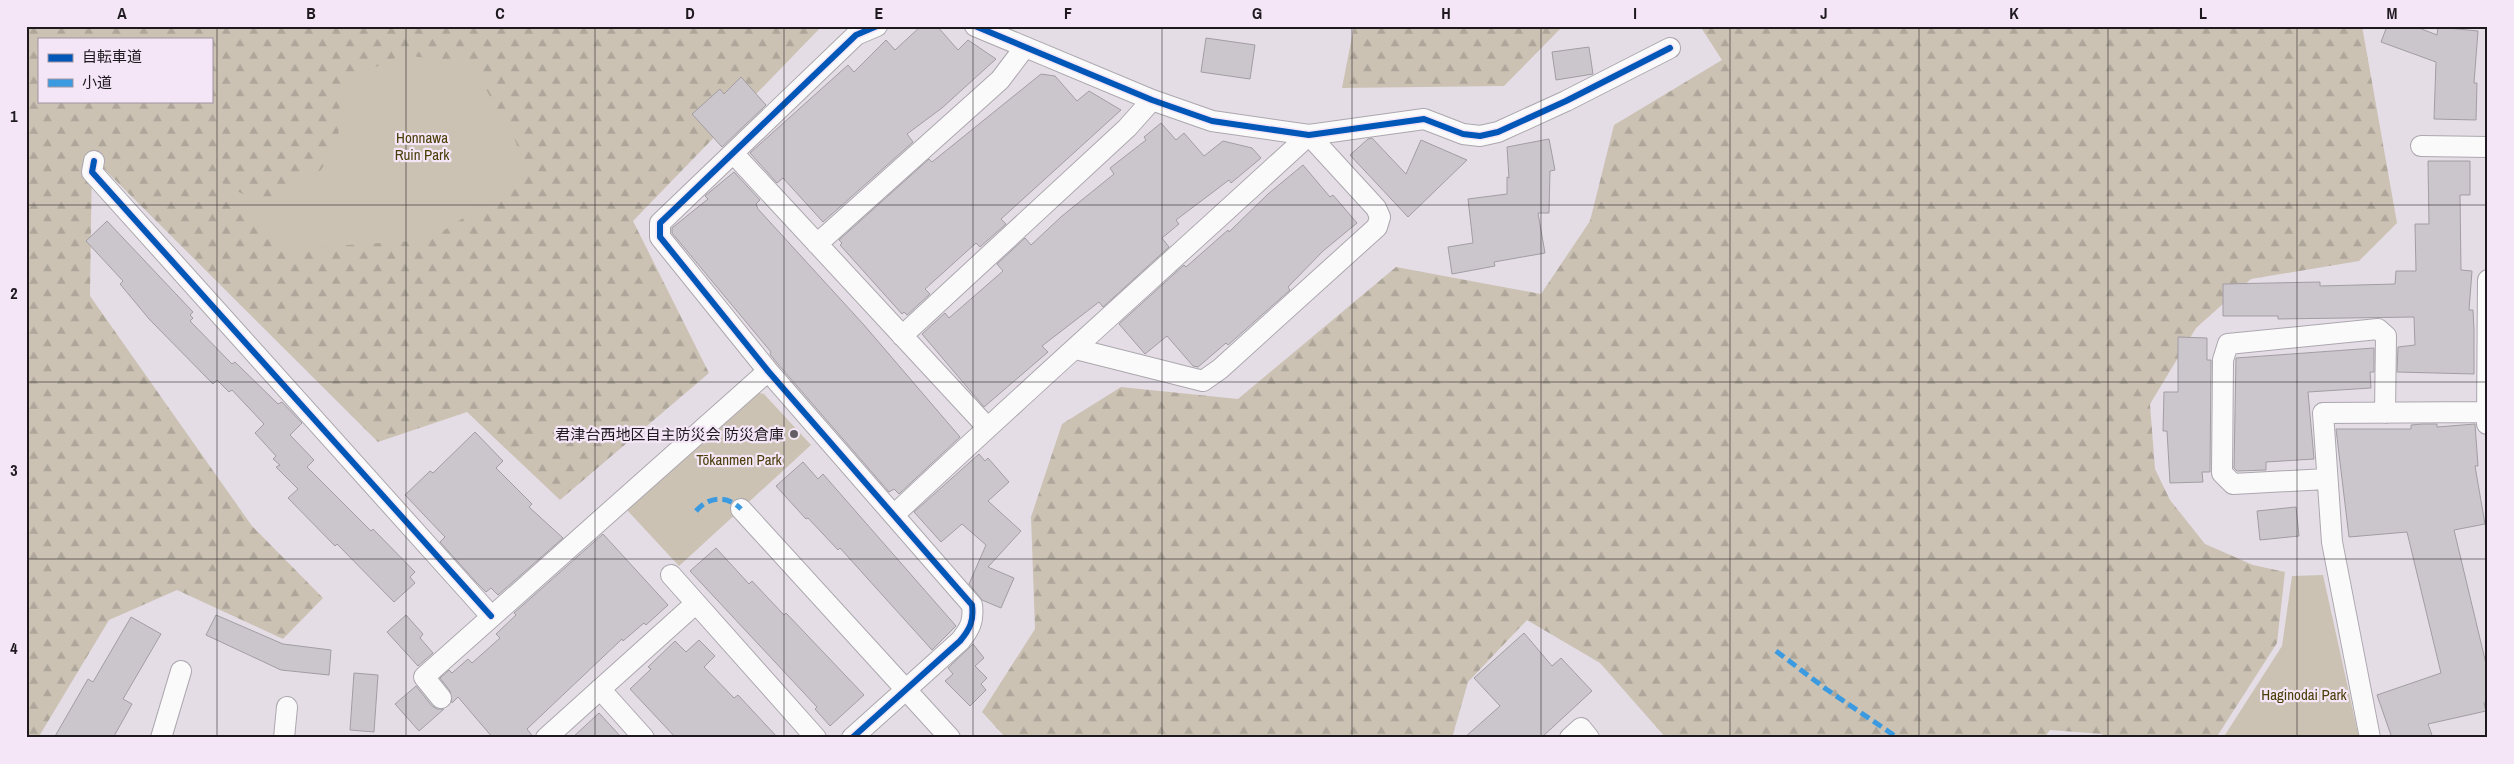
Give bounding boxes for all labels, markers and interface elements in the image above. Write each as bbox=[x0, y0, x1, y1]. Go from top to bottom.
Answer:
text: A bbox=[117, 2, 127, 24]
text: B bbox=[306, 2, 316, 24]
text: C bbox=[495, 2, 505, 24]
text: D bbox=[685, 2, 695, 24]
text: E bbox=[875, 2, 884, 24]
text: F bbox=[1064, 2, 1072, 24]
text: G bbox=[1252, 2, 1262, 24]
text: H bbox=[1441, 2, 1451, 24]
text: I bbox=[1633, 2, 1637, 24]
text: J bbox=[1820, 2, 1828, 24]
text: K bbox=[2009, 2, 2019, 24]
text: L bbox=[2199, 2, 2207, 24]
text: M bbox=[2387, 2, 2398, 24]
legend bbox=[38, 38, 212, 102]
text: 自転車道 bbox=[82, 46, 142, 67]
text: 小道 bbox=[82, 72, 112, 93]
text: 1 bbox=[10, 105, 18, 127]
park label: Honnawa Ruin Park bbox=[395, 127, 450, 165]
text: 2 bbox=[10, 282, 18, 304]
place label: 君津台西地区自主防災会 防災倉庫 bbox=[556, 424, 784, 445]
marker: 君津台西地区自主防災会 防災倉庫 bbox=[788, 428, 800, 440]
park label: Tōkanmen Park bbox=[696, 449, 783, 470]
text: 3 bbox=[10, 459, 18, 481]
text: 4 bbox=[10, 637, 18, 659]
park label: Haginodai Park bbox=[2261, 684, 2348, 705]

